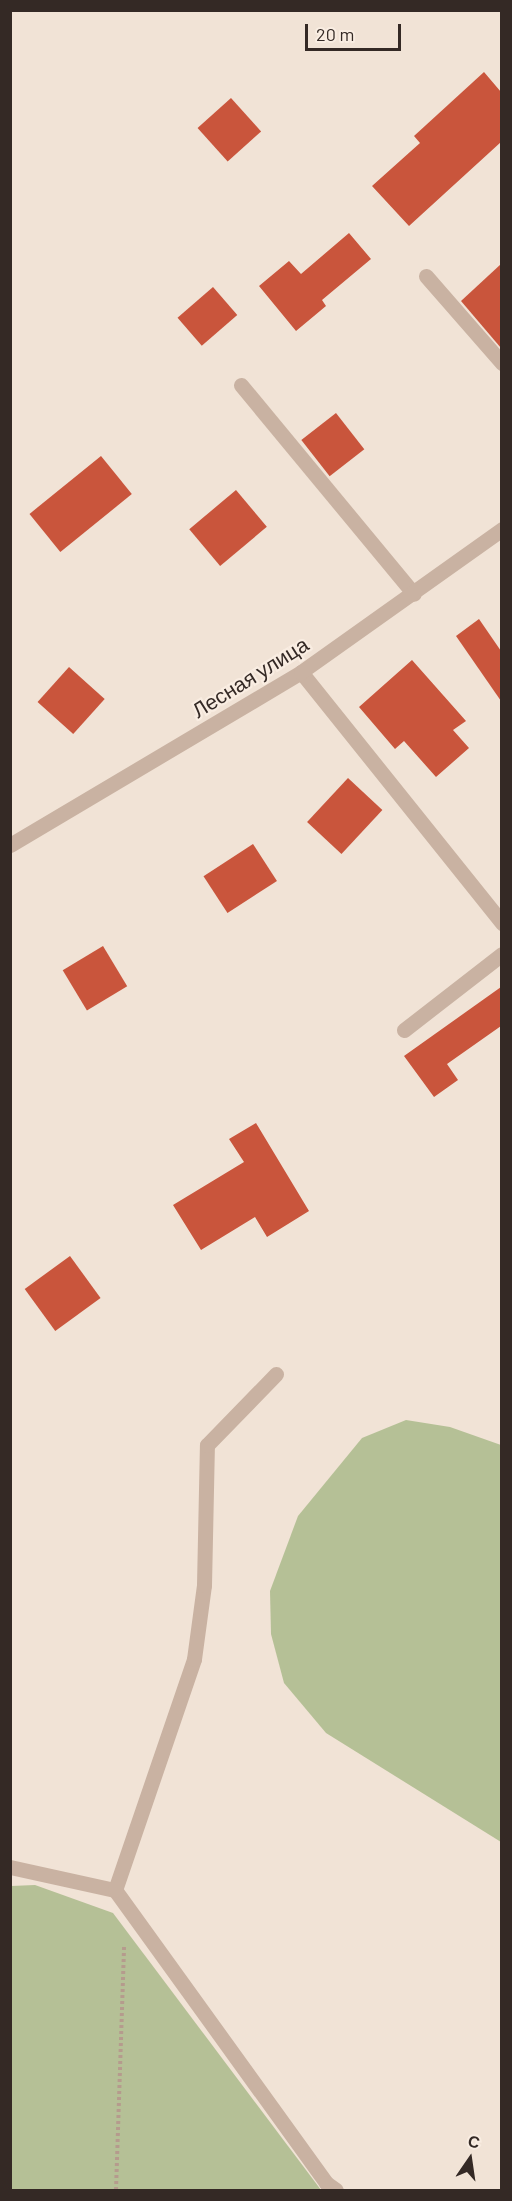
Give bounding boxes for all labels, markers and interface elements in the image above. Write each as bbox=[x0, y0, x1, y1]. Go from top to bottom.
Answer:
scale bar bbox=[308, 12, 404, 50]
text: 20 m bbox=[316, 23, 354, 45]
street label: Лесная улица bbox=[187, 631, 313, 723]
north arrow bbox=[440, 2129, 500, 2189]
text: С bbox=[466, 2130, 482, 2152]

